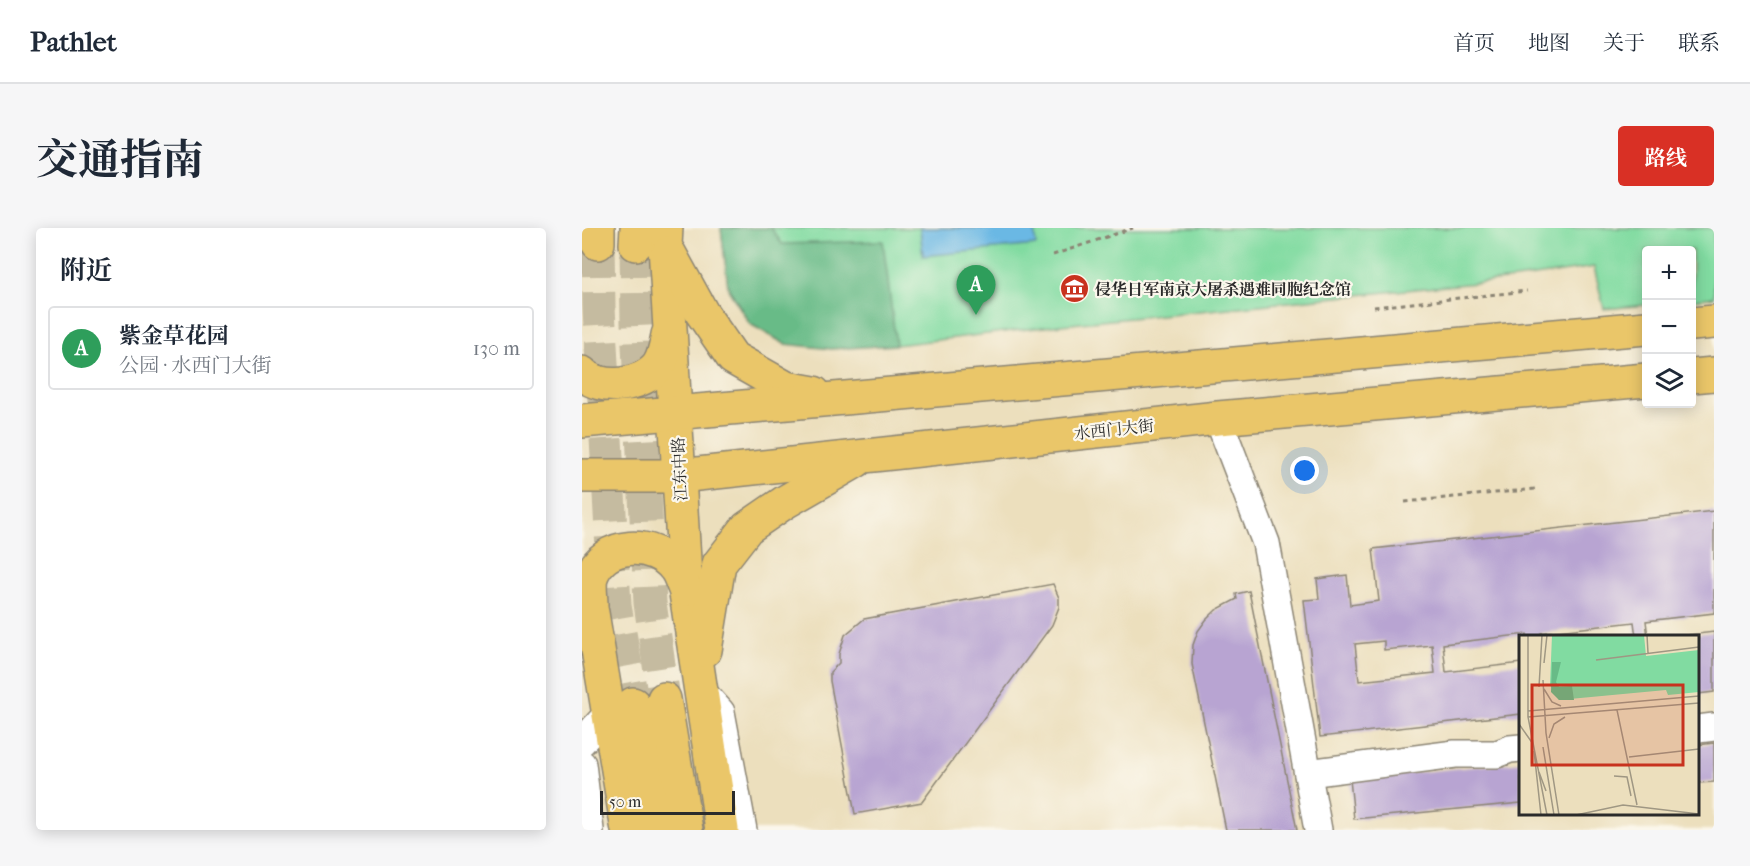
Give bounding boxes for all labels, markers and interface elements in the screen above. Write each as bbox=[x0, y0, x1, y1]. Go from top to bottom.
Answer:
text: Pathlet bbox=[30, 25, 117, 58]
text: 首页 bbox=[1453, 31, 1495, 55]
text: 地图 bbox=[1528, 31, 1570, 55]
text: 关于 bbox=[1603, 31, 1645, 55]
text: 联系 bbox=[1678, 31, 1720, 55]
button: 路线 bbox=[1618, 126, 1714, 186]
text: 交通指南 bbox=[36, 136, 204, 185]
map controls bbox=[1642, 246, 1696, 408]
button: + bbox=[1642, 246, 1696, 300]
text: 附近 bbox=[60, 255, 112, 286]
pin: A bbox=[956, 266, 996, 315]
museum icon: 侵华日军南京大屠杀遇难同胞纪念馆 bbox=[1058, 273, 1090, 305]
place label: 侵华日军南京大屠杀遇难同胞纪念馆 bbox=[1095, 280, 1351, 299]
button: − bbox=[1642, 300, 1696, 354]
text: 紫金草花园 bbox=[119, 323, 229, 349]
text: A bbox=[75, 337, 88, 360]
text: 130 m bbox=[473, 337, 520, 360]
text: 公园 · 水西门大街 bbox=[119, 354, 272, 377]
button: layers bbox=[1642, 354, 1696, 408]
street label: 水西门大街 bbox=[1073, 416, 1155, 443]
street label: 江东中路 bbox=[668, 437, 691, 501]
your location bbox=[1290, 456, 1319, 485]
inset map bbox=[1519, 635, 1699, 815]
scale bar bbox=[600, 788, 735, 816]
text: 50 m bbox=[609, 792, 641, 811]

